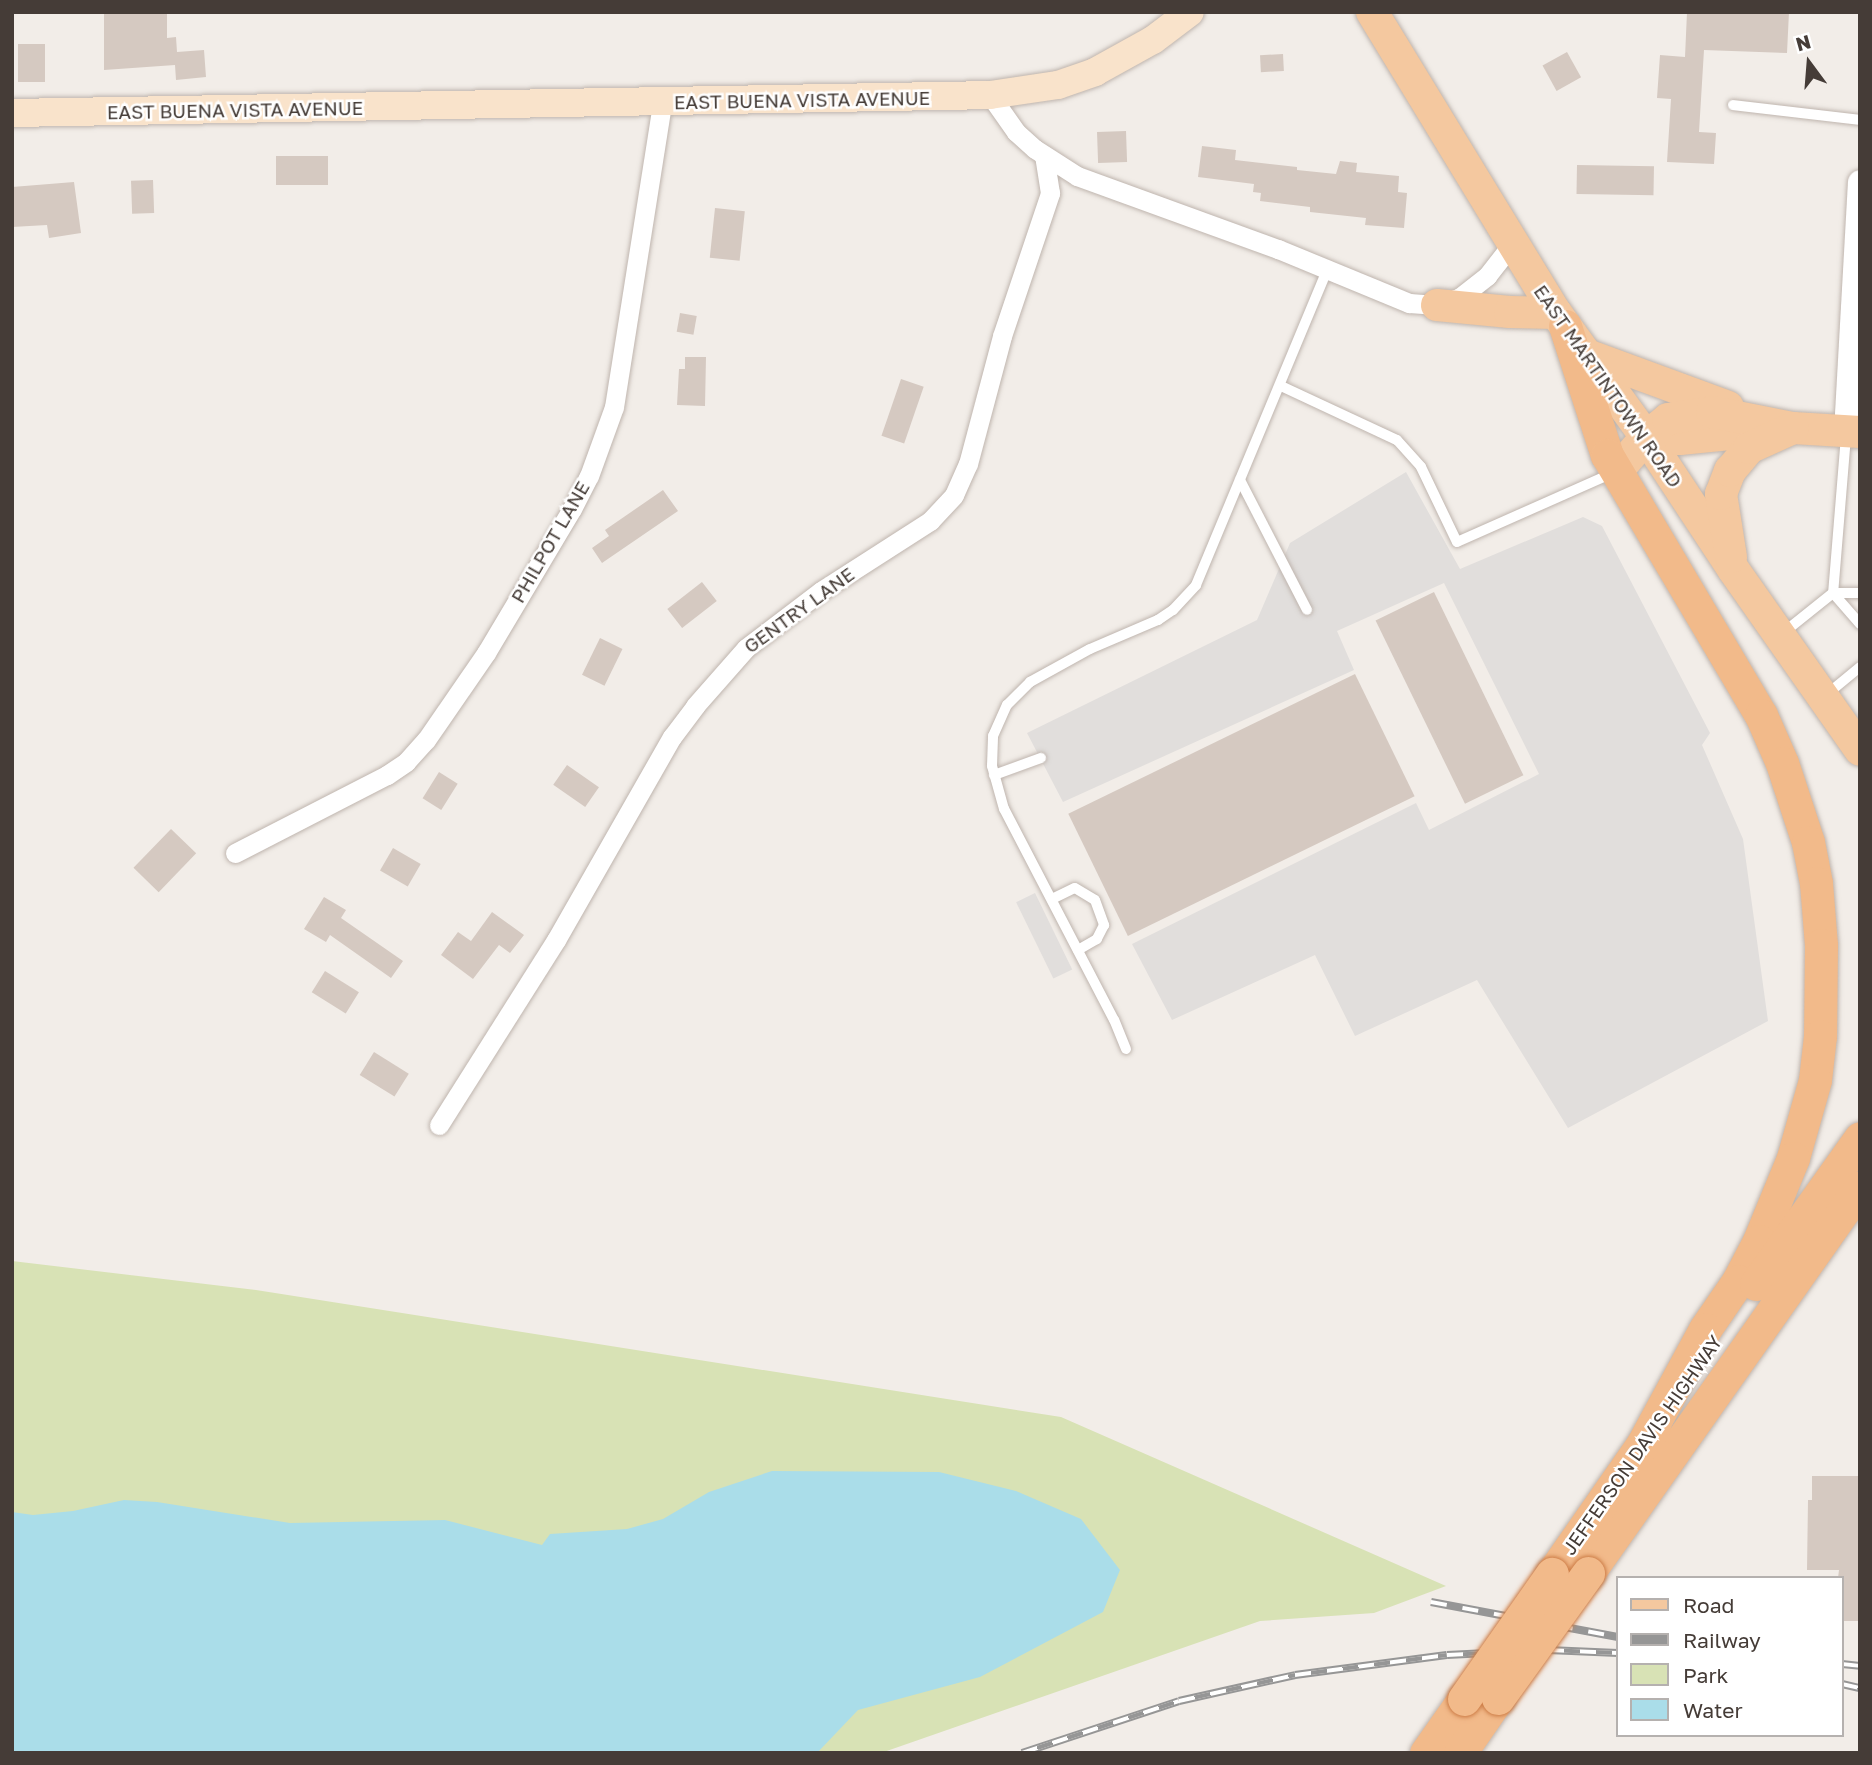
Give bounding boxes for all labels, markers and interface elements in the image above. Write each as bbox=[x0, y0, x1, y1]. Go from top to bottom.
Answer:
north arrow bbox=[1774, 28, 1844, 98]
text: N bbox=[1793, 29, 1813, 55]
street label: EAST BUENA VISTA AVENUE bbox=[674, 86, 930, 114]
street label: EAST BUENA VISTA AVENUE bbox=[107, 96, 363, 124]
street label: EAST MARTINTOWN ROAD bbox=[1529, 280, 1687, 492]
street label: PHILPOT LANE bbox=[506, 477, 594, 607]
street label: GENTRY LANE bbox=[739, 562, 859, 658]
street label: JEFFERSON DAVIS HIGHWAY bbox=[1557, 1331, 1727, 1559]
legend bbox=[1616, 1576, 1844, 1737]
text: Road bbox=[1683, 1592, 1734, 1618]
text: Railway bbox=[1683, 1627, 1761, 1653]
text: Park bbox=[1683, 1662, 1728, 1688]
text: Water bbox=[1683, 1697, 1743, 1723]

